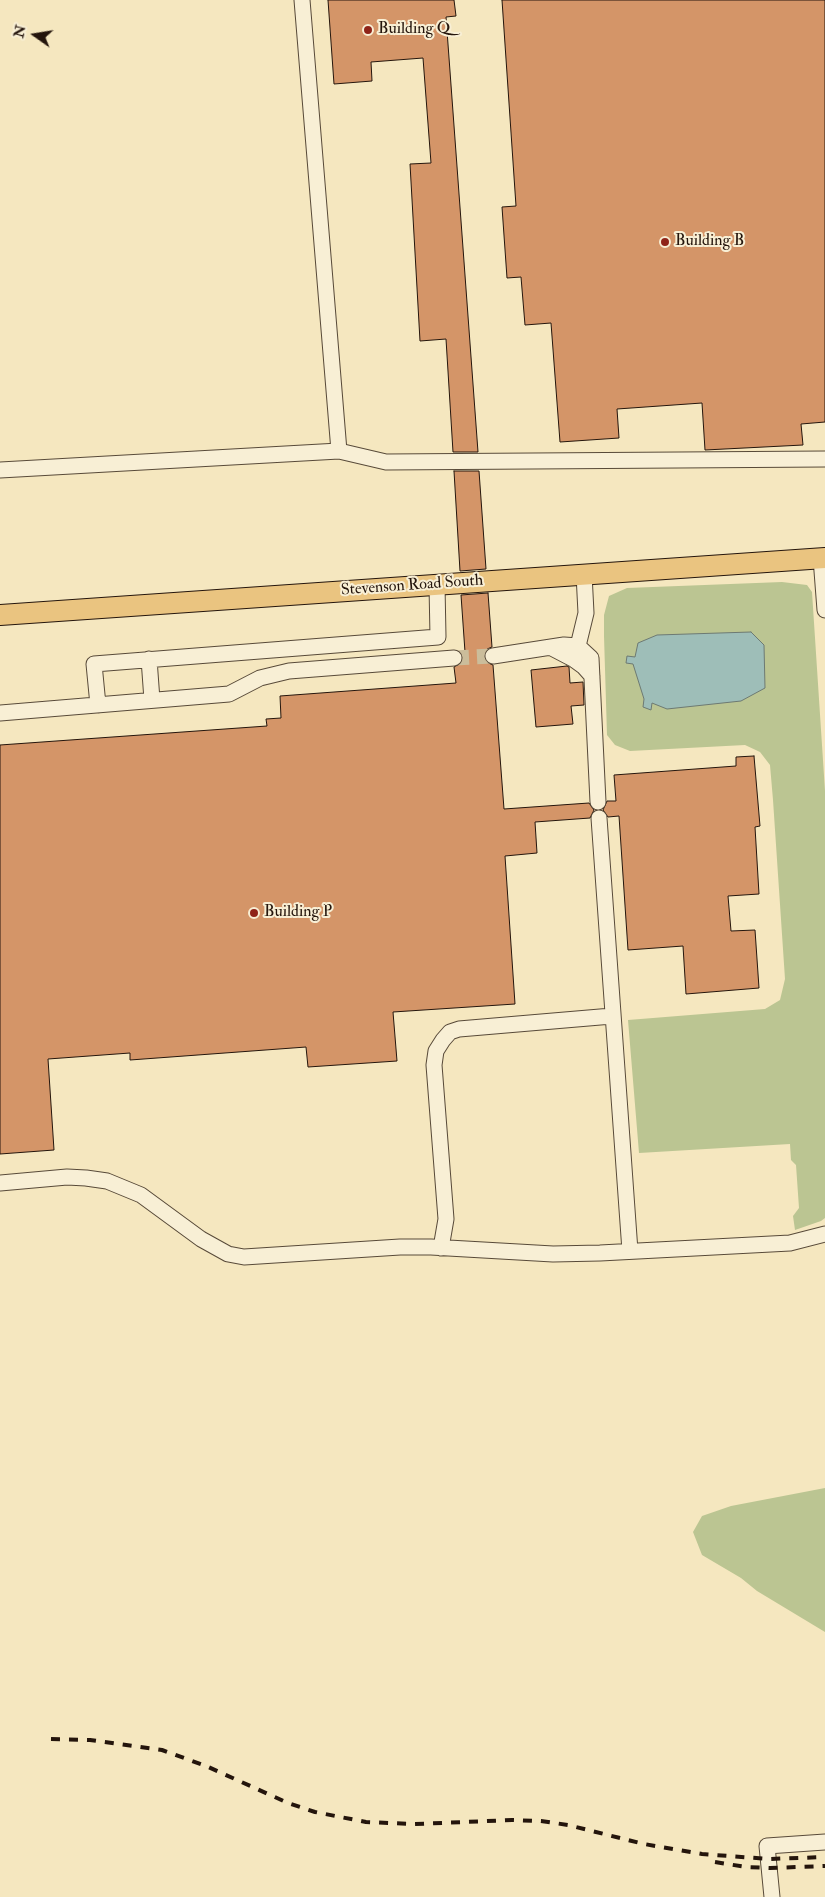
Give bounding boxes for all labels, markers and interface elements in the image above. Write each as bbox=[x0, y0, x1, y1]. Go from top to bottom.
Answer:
north arrow bbox=[10, 10, 60, 60]
place label: Building Q bbox=[378, 20, 450, 40]
text: N bbox=[10, 23, 30, 40]
marker: Building Q bbox=[362, 24, 374, 36]
place label: Building B bbox=[675, 232, 744, 252]
marker: Building B bbox=[659, 236, 671, 248]
street label: Stevenson Road South bbox=[340, 571, 484, 601]
place label: Building P bbox=[264, 903, 332, 923]
marker: Building P bbox=[248, 907, 260, 919]

